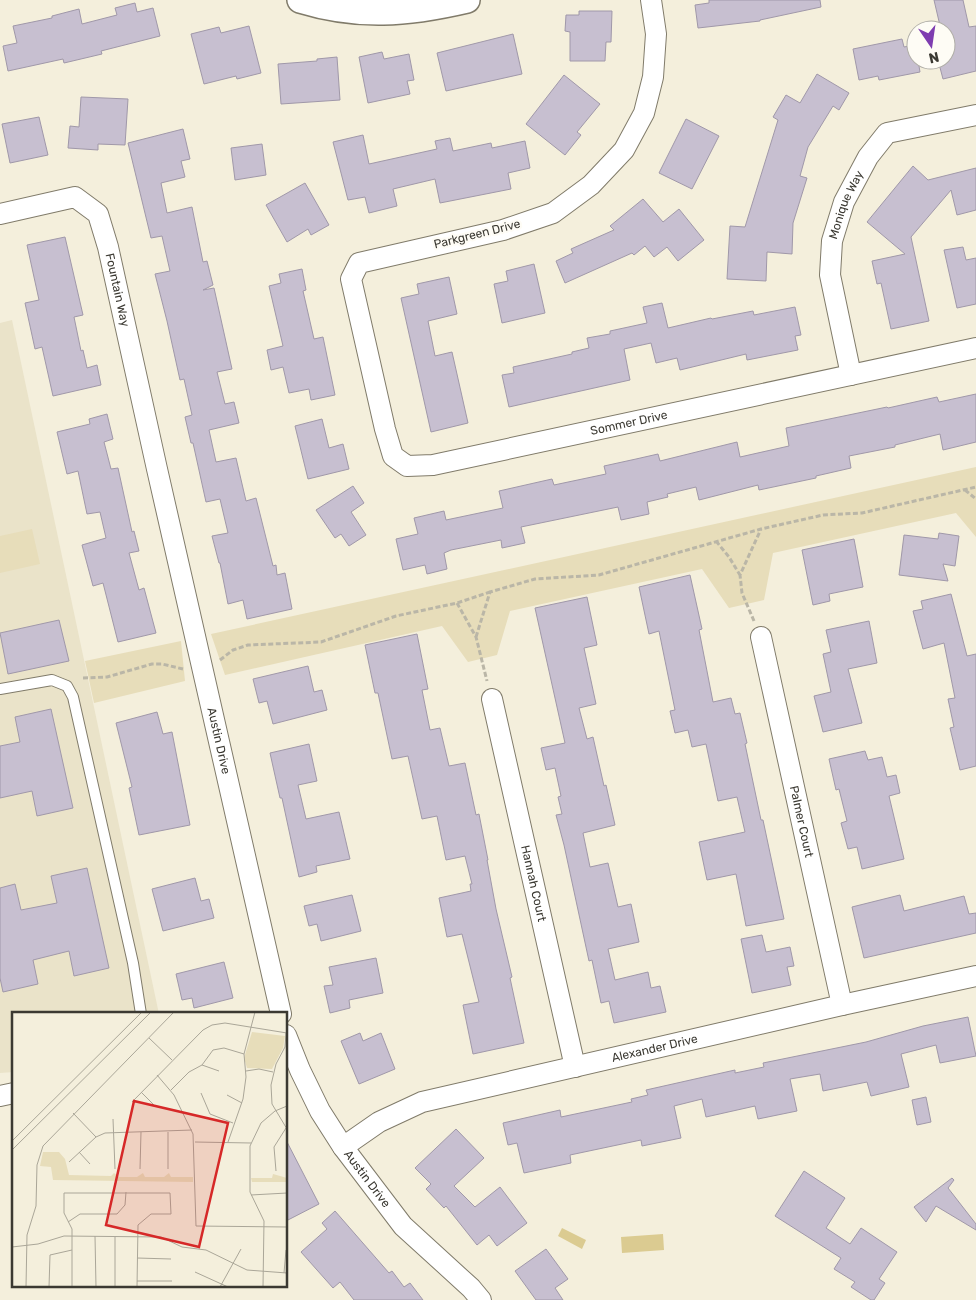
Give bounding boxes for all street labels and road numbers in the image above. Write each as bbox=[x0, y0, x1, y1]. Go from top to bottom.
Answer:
street label: Monique Way bbox=[826, 168, 867, 241]
street label: Parkgreen Drive bbox=[432, 216, 522, 252]
street label: Fountain Way bbox=[103, 252, 132, 328]
street label: Sommer Drive bbox=[589, 408, 669, 438]
street label: Austin Drive bbox=[204, 706, 233, 776]
street label: Palmer Court bbox=[787, 784, 816, 859]
street label: Hannah Court bbox=[518, 844, 549, 923]
street label: Alexander Drive bbox=[610, 1032, 699, 1065]
street label: Austin Drive bbox=[341, 1147, 394, 1210]

